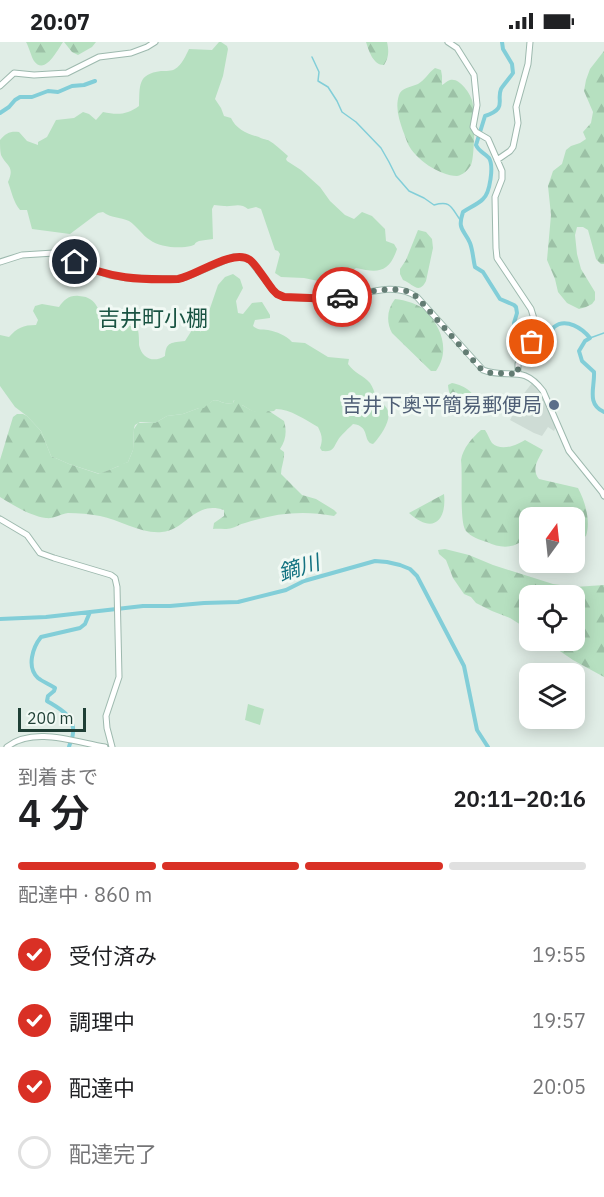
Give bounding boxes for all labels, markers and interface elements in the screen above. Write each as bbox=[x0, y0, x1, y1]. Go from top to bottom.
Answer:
text: 20:07 bbox=[30, 7, 90, 36]
pin bbox=[49, 236, 100, 287]
icon: home bbox=[58, 245, 91, 278]
courier bbox=[312, 267, 372, 327]
icon: car bbox=[326, 281, 359, 314]
district label: 吉井町小棚 bbox=[98, 303, 208, 332]
pin bbox=[506, 316, 557, 367]
icon: bag bbox=[515, 325, 548, 358]
place label: 吉井下奥平簡易郵便局 bbox=[342, 391, 542, 418]
marker: 吉井下奥平簡易郵便局 bbox=[547, 398, 561, 412]
north arrow bbox=[519, 507, 585, 573]
map controls bbox=[519, 507, 585, 729]
water label: 鏑川 bbox=[275, 547, 325, 587]
button: locate bbox=[519, 585, 585, 651]
button: layers bbox=[519, 663, 585, 729]
scale bar bbox=[18, 705, 86, 732]
text: 200 m bbox=[27, 708, 74, 728]
text: 到着まで bbox=[18, 763, 98, 790]
text: 20:11–20:16 bbox=[453, 784, 586, 813]
text: 4 分 bbox=[18, 787, 90, 838]
text: 配達中 · 860 m bbox=[18, 881, 152, 908]
icon: check bbox=[18, 938, 51, 971]
text: 受付済み bbox=[69, 941, 157, 970]
text: 19:55 bbox=[532, 941, 586, 968]
icon: check bbox=[18, 1004, 51, 1037]
text: 調理中 bbox=[69, 1007, 135, 1036]
text: 19:57 bbox=[532, 1007, 586, 1034]
icon: check bbox=[18, 1070, 51, 1103]
text: 配達中 bbox=[69, 1073, 135, 1102]
text: 20:05 bbox=[532, 1073, 586, 1100]
text: 配達完了 bbox=[69, 1139, 157, 1168]

